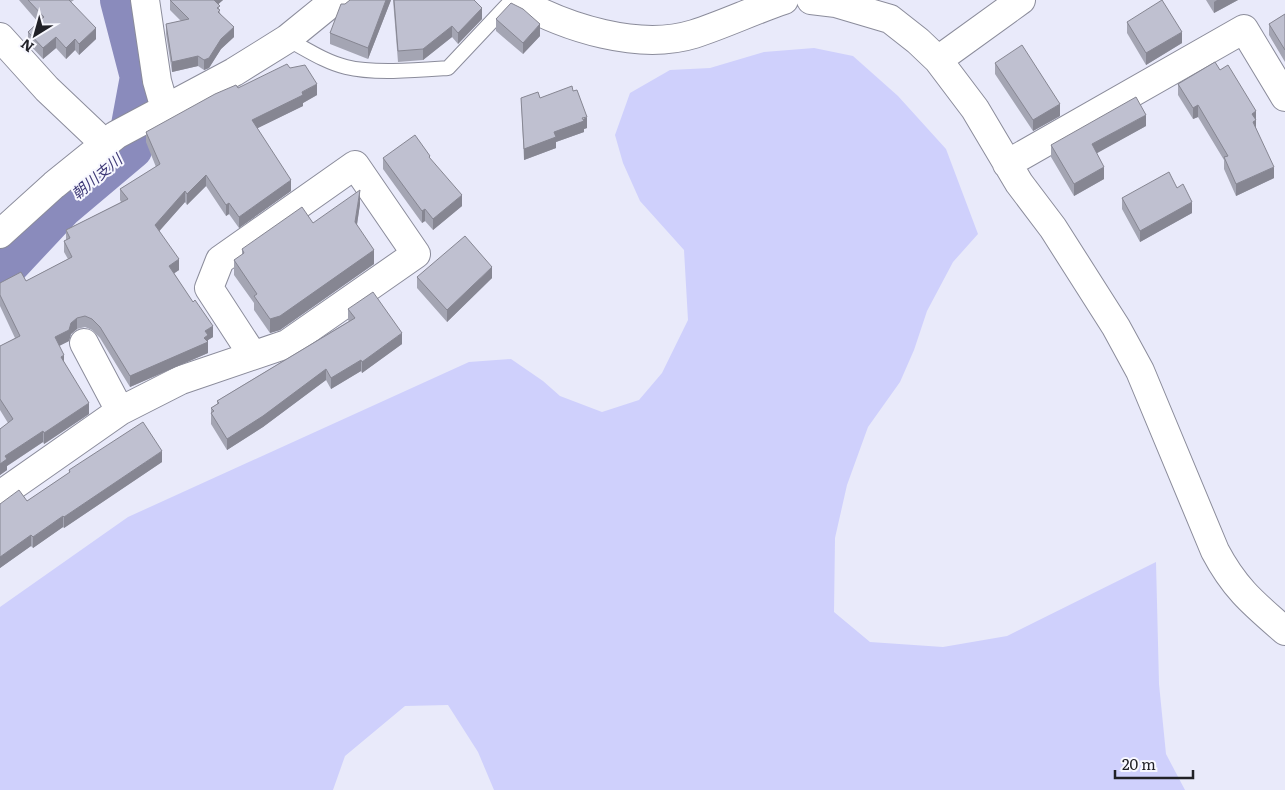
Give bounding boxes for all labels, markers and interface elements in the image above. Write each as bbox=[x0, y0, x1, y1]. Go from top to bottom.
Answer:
north arrow bbox=[10, 10, 60, 60]
text: N bbox=[16, 35, 37, 58]
water label: 朝川支川 bbox=[66, 147, 128, 204]
scale bar bbox=[1115, 748, 1192, 780]
text: 20 m bbox=[1122, 752, 1156, 775]

